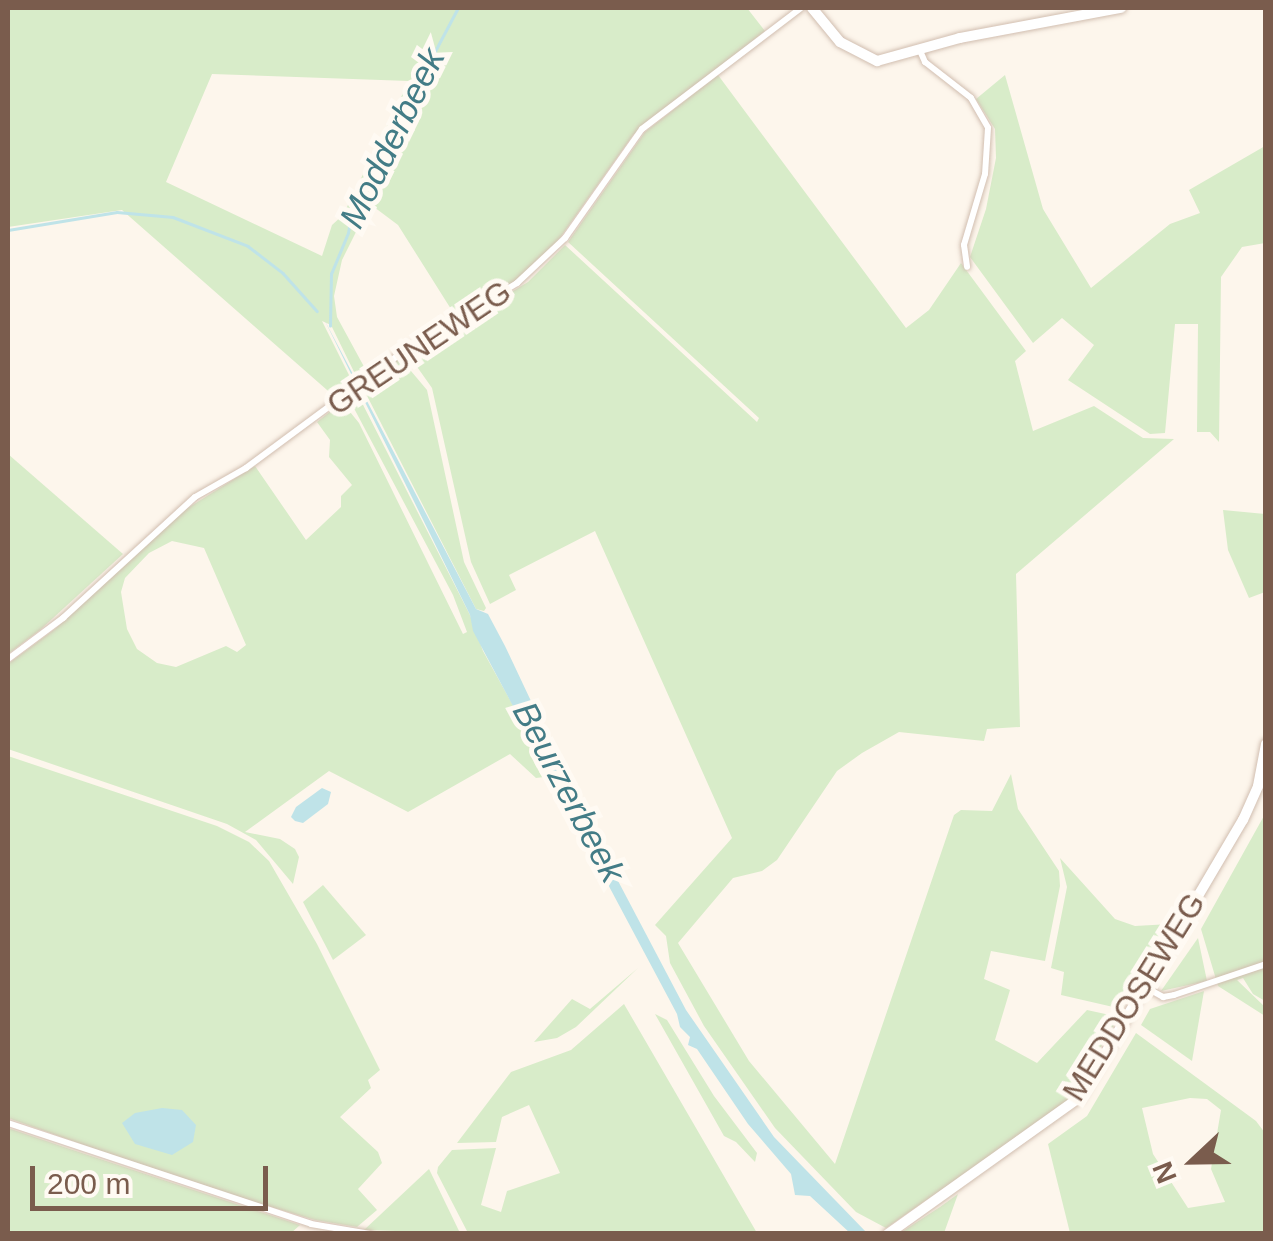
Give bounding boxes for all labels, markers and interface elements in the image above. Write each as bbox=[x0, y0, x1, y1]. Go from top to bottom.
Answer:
water label: Modderbeek bbox=[330, 41, 454, 235]
street label: GREUNEWEG bbox=[320, 272, 518, 424]
water label: Beurzerbeek bbox=[504, 695, 634, 889]
street label: MEDDOSEWEG bbox=[1055, 886, 1213, 1108]
north arrow bbox=[1143, 1111, 1243, 1211]
scale bar bbox=[35, 1146, 272, 1208]
text: N bbox=[1147, 1157, 1183, 1188]
text: 200 m bbox=[47, 1167, 130, 1200]

